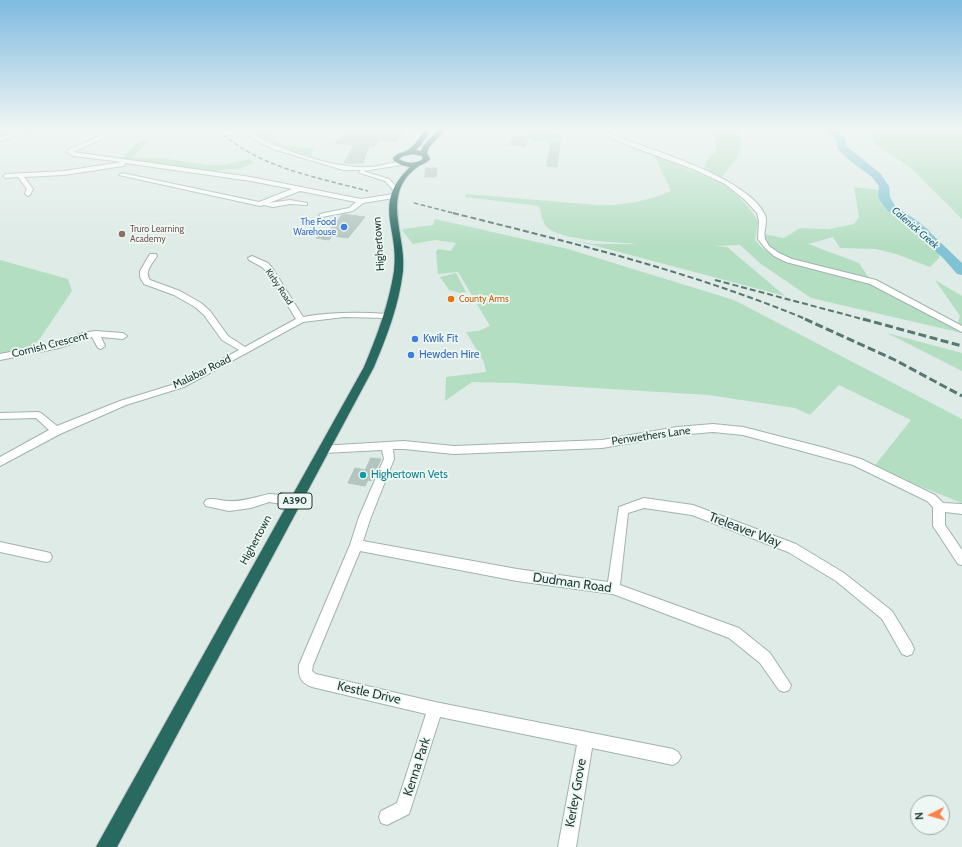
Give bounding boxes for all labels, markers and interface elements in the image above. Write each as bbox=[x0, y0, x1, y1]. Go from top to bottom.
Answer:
water label: Calenick Creek bbox=[889, 205, 941, 251]
street label: Highertown bbox=[371, 216, 387, 272]
place label: The Food Warehouse bbox=[293, 217, 336, 238]
marker: The Food Warehouse bbox=[339, 222, 349, 232]
place label: Truro Learning Academy bbox=[130, 224, 184, 245]
marker: Truro Learning Academy bbox=[117, 229, 127, 239]
street label: Kirby Road bbox=[263, 267, 295, 307]
marker: County Arms bbox=[446, 294, 456, 304]
place label: County Arms bbox=[459, 294, 509, 304]
street label: Cornish Crescent bbox=[10, 329, 90, 361]
place label: Kwik Fit bbox=[423, 332, 458, 346]
marker: Kwik Fit bbox=[410, 334, 420, 344]
place label: Hewden Hire bbox=[419, 348, 479, 362]
marker: Hewden Hire bbox=[406, 350, 416, 360]
street label: Malabar Road bbox=[171, 352, 233, 392]
street label: Penwethers Lane bbox=[611, 424, 691, 448]
place label: Highertown Vets bbox=[371, 468, 448, 482]
marker: Highertown Vets bbox=[358, 470, 368, 480]
road number: A390 bbox=[278, 493, 312, 509]
street label: Treleaver Way bbox=[707, 509, 783, 551]
street label: Highertown bbox=[237, 513, 275, 567]
street label: Dudman Road bbox=[532, 570, 612, 596]
street label: Kestle Drive bbox=[336, 678, 402, 708]
street label: Kenna Park bbox=[400, 736, 434, 798]
street label: Kerley Grove bbox=[562, 758, 590, 828]
north arrow bbox=[910, 795, 950, 835]
text: N bbox=[912, 811, 926, 820]

